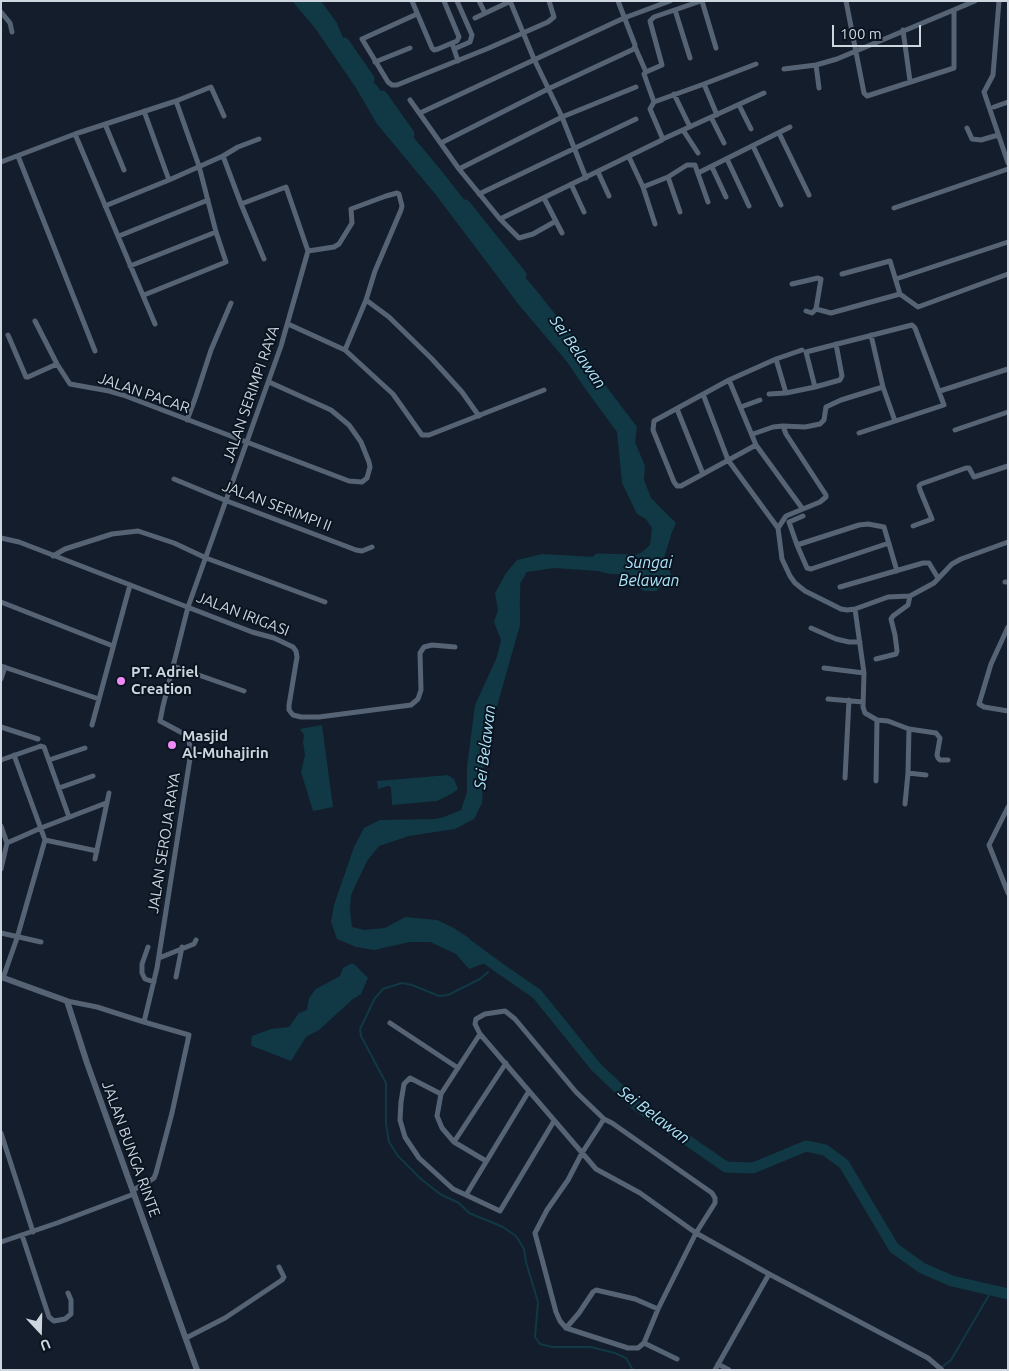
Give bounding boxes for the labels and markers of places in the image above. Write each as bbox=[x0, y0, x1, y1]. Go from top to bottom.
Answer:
place label: PT. Adriel Creation bbox=[131, 663, 199, 698]
marker: PT. Adriel Creation bbox=[115, 675, 127, 687]
place label: Masjid Al-Muhajirin bbox=[182, 727, 269, 762]
marker: Masjid Al-Muhajirin bbox=[166, 739, 178, 751]

